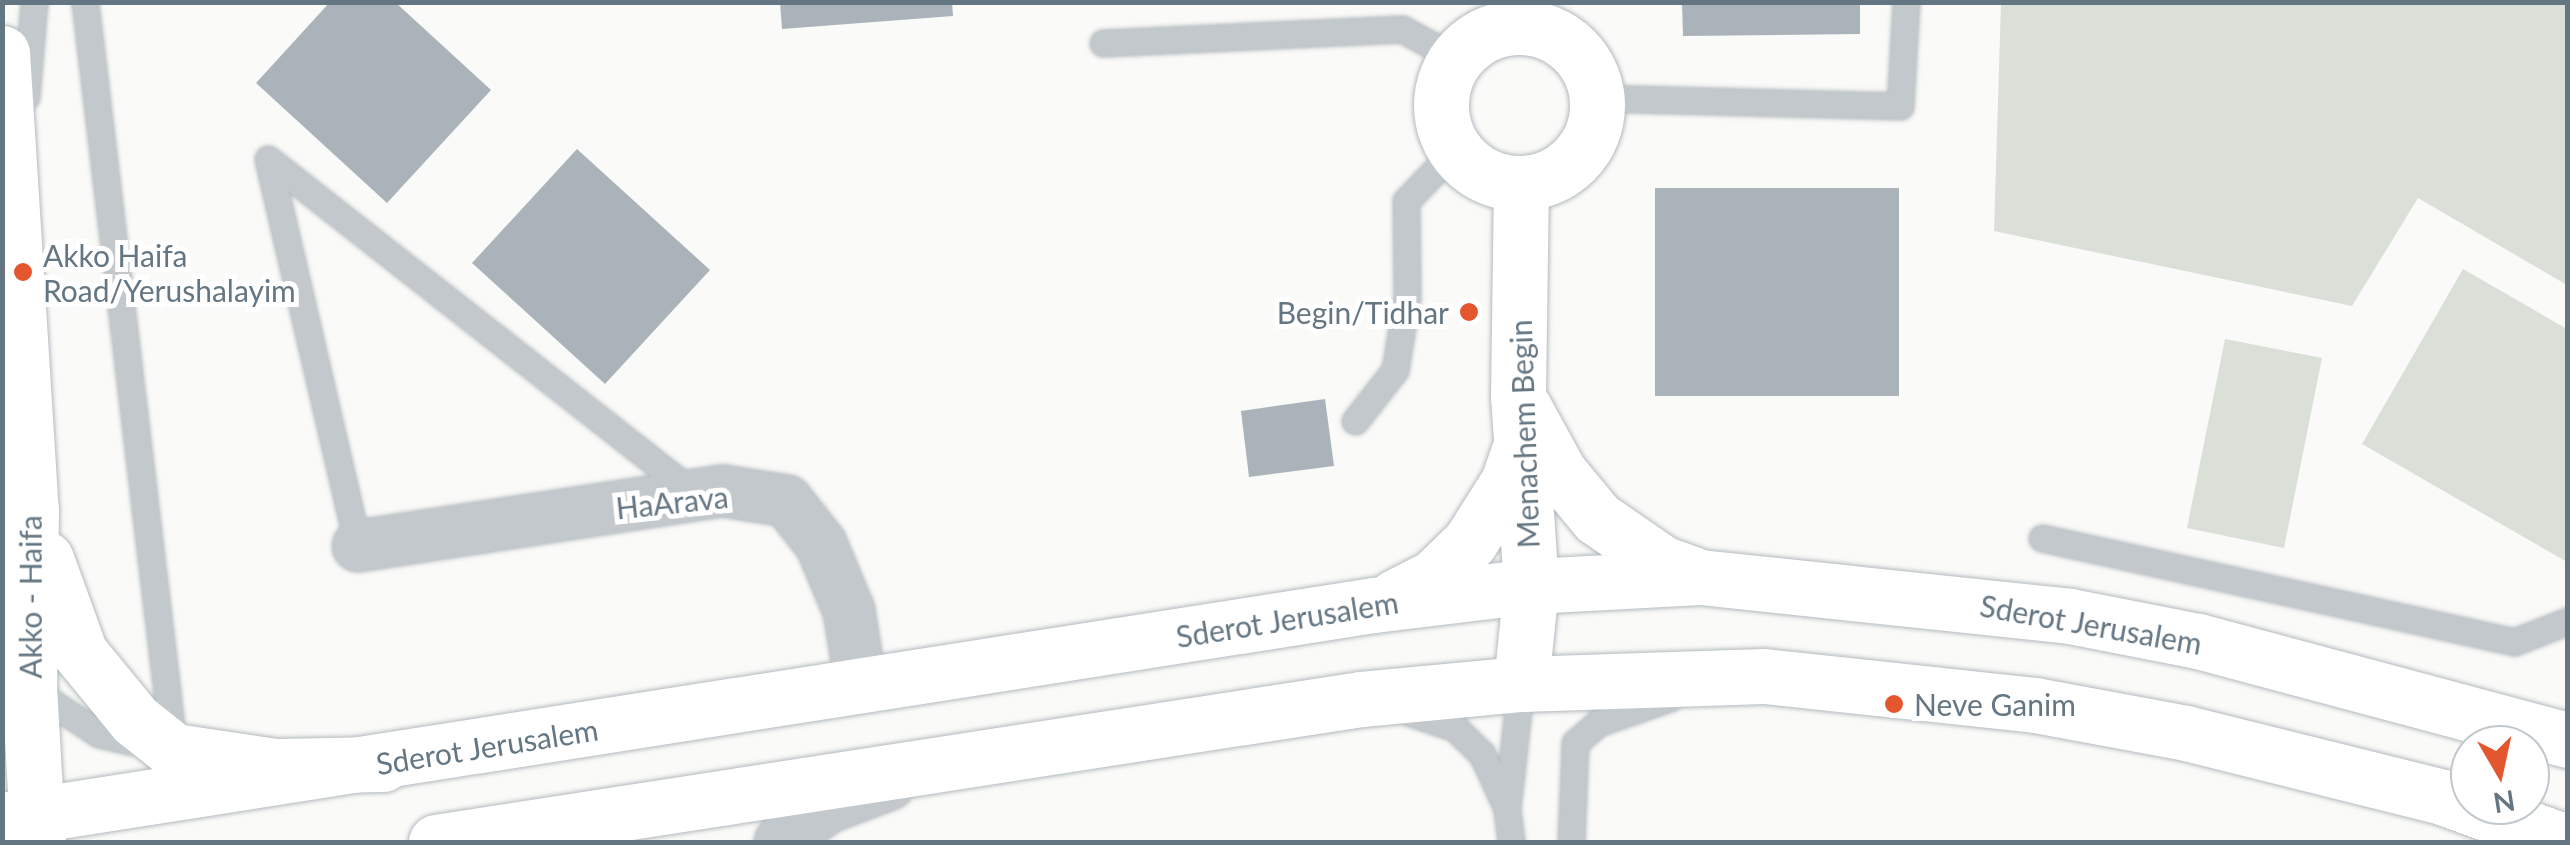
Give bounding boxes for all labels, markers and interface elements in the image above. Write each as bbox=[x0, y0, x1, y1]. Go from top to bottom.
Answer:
place label: Akko Haifa Road/Yerushalayim bbox=[43, 237, 296, 308]
marker: Akko Haifa Road/Yerushalayim bbox=[12, 261, 34, 283]
place label: Begin/Tidhar bbox=[1277, 294, 1449, 330]
marker: Begin/Tidhar bbox=[1458, 301, 1480, 323]
street label: Menachem Begin bbox=[1502, 319, 1546, 549]
street label: HaArava bbox=[614, 478, 730, 526]
street label: Akko - Haifa bbox=[12, 515, 48, 679]
street label: Sderot Jerusalem bbox=[1173, 584, 1401, 654]
street label: Sderot Jerusalem bbox=[1977, 587, 2205, 661]
place label: Neve Ganim bbox=[1914, 686, 2076, 722]
marker: Neve Ganim bbox=[1883, 693, 1905, 715]
street label: Sderot Jerusalem bbox=[373, 711, 601, 781]
north arrow bbox=[2450, 725, 2550, 825]
text: N bbox=[2491, 784, 2518, 821]

